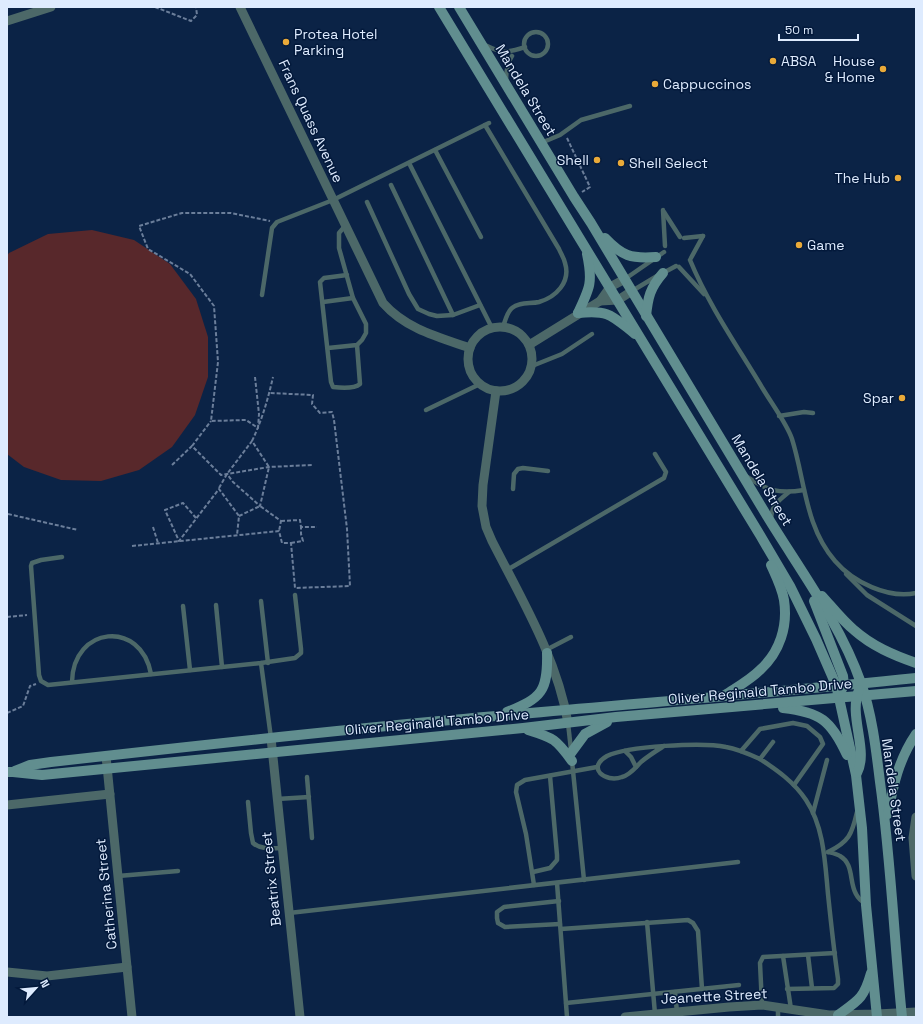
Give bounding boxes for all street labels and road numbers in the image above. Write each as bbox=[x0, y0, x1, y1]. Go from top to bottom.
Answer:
street label: Mandela Street bbox=[492, 41, 560, 139]
street label: Frans Quass Avenue bbox=[275, 57, 347, 185]
street label: Mandela Street bbox=[728, 431, 796, 529]
street label: Oliver Reginald Tambo Drive bbox=[667, 674, 853, 708]
street label: Oliver Reginald Tambo Drive bbox=[344, 705, 530, 739]
street label: Mandela Street bbox=[878, 737, 910, 843]
street label: Beatrix Street bbox=[257, 831, 285, 927]
street label: Catherina Street bbox=[91, 838, 121, 950]
street label: Jeanette Street bbox=[660, 984, 768, 1008]

